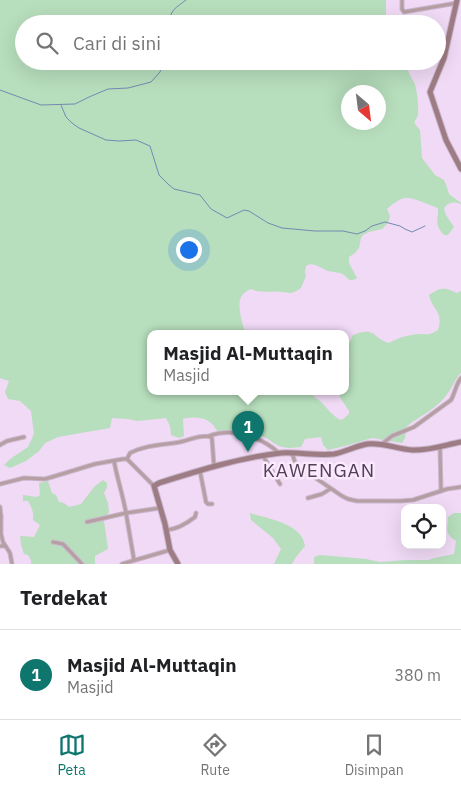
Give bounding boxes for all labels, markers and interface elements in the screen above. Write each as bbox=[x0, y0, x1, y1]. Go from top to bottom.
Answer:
search box bbox=[15, 15, 446, 70]
icon: search bbox=[33, 29, 61, 57]
text: Cari di sini bbox=[73, 31, 161, 55]
north arrow bbox=[341, 85, 386, 130]
your location bbox=[176, 237, 202, 263]
popup bbox=[147, 330, 349, 395]
text: Masjid Al-Muttaqin bbox=[163, 341, 333, 365]
text: Masjid bbox=[163, 365, 210, 385]
pin: 1 bbox=[232, 411, 264, 452]
district label: KAWENGAN bbox=[263, 458, 375, 482]
map controls bbox=[401, 504, 446, 549]
button: locate bbox=[401, 504, 446, 549]
text: Terdekat bbox=[20, 583, 108, 611]
text: Masjid Al-Muttaqin bbox=[67, 653, 237, 677]
text: 1 bbox=[31, 665, 41, 685]
text: 380 m bbox=[394, 665, 441, 685]
text: Masjid bbox=[67, 677, 114, 697]
tab: Peta bbox=[57, 731, 86, 779]
tab: Rute bbox=[200, 731, 230, 779]
tab: Disimpan bbox=[345, 731, 404, 779]

